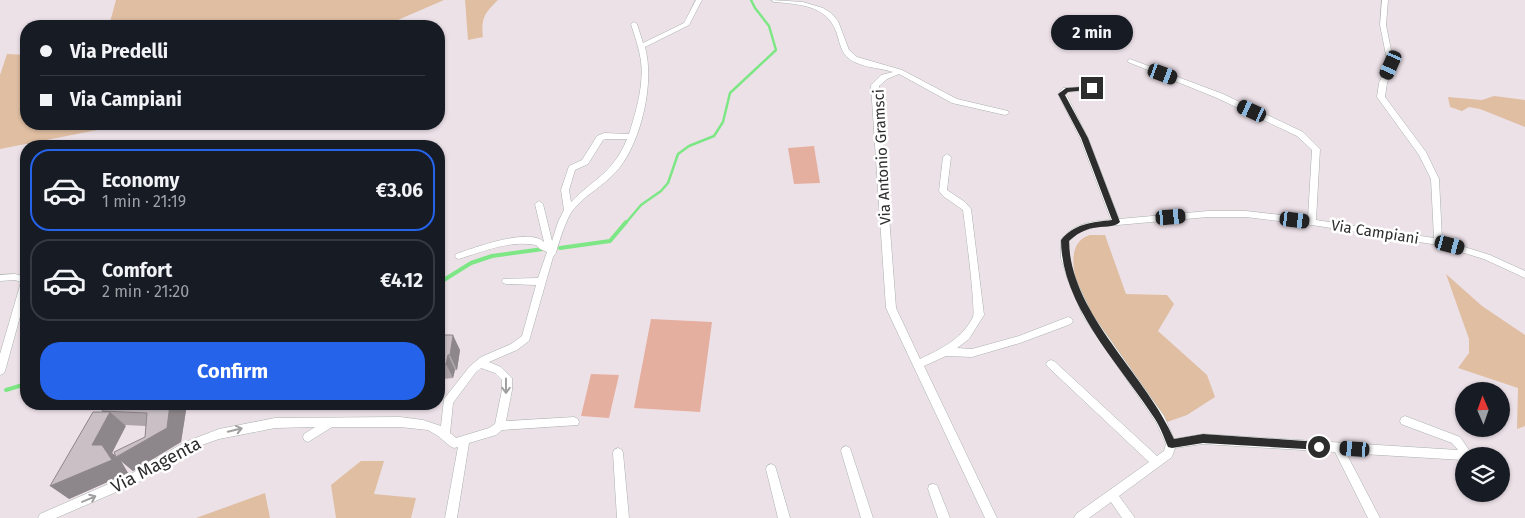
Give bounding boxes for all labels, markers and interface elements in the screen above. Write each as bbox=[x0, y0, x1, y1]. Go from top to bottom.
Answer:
callout: 2 min bbox=[1051, 16, 1133, 51]
text: 2 min bbox=[1072, 23, 1112, 42]
text: Via Predelli bbox=[70, 40, 168, 63]
car bbox=[1378, 48, 1403, 82]
car bbox=[1146, 62, 1179, 86]
route end bbox=[1081, 77, 1103, 99]
text: Via Campiani bbox=[70, 88, 182, 111]
street label: Via Antonio Gramsci bbox=[869, 89, 895, 225]
car bbox=[1235, 98, 1268, 124]
icon: car bbox=[42, 168, 87, 213]
text: Economy bbox=[102, 169, 179, 192]
text: €3.06 bbox=[376, 179, 423, 202]
text: 1 min · 21:19 bbox=[102, 192, 186, 211]
car bbox=[1155, 208, 1186, 226]
car bbox=[1279, 211, 1310, 229]
street label: Via Campiani bbox=[1330, 216, 1420, 248]
car bbox=[1433, 234, 1466, 256]
icon: car bbox=[42, 258, 87, 303]
text: Comfort bbox=[102, 259, 172, 282]
text: €4.12 bbox=[380, 269, 423, 292]
text: 2 min · 21:20 bbox=[102, 282, 189, 301]
button: Confirm bbox=[40, 342, 425, 400]
one-way arrow bbox=[501, 378, 511, 394]
north arrow bbox=[1455, 382, 1510, 438]
map controls bbox=[1455, 382, 1510, 502]
one-way arrow bbox=[227, 425, 243, 434]
street label: Via Magenta bbox=[107, 432, 205, 498]
route start bbox=[1308, 436, 1330, 458]
car bbox=[1339, 440, 1370, 458]
button: layers bbox=[1455, 447, 1510, 502]
one-way arrow bbox=[81, 494, 96, 503]

